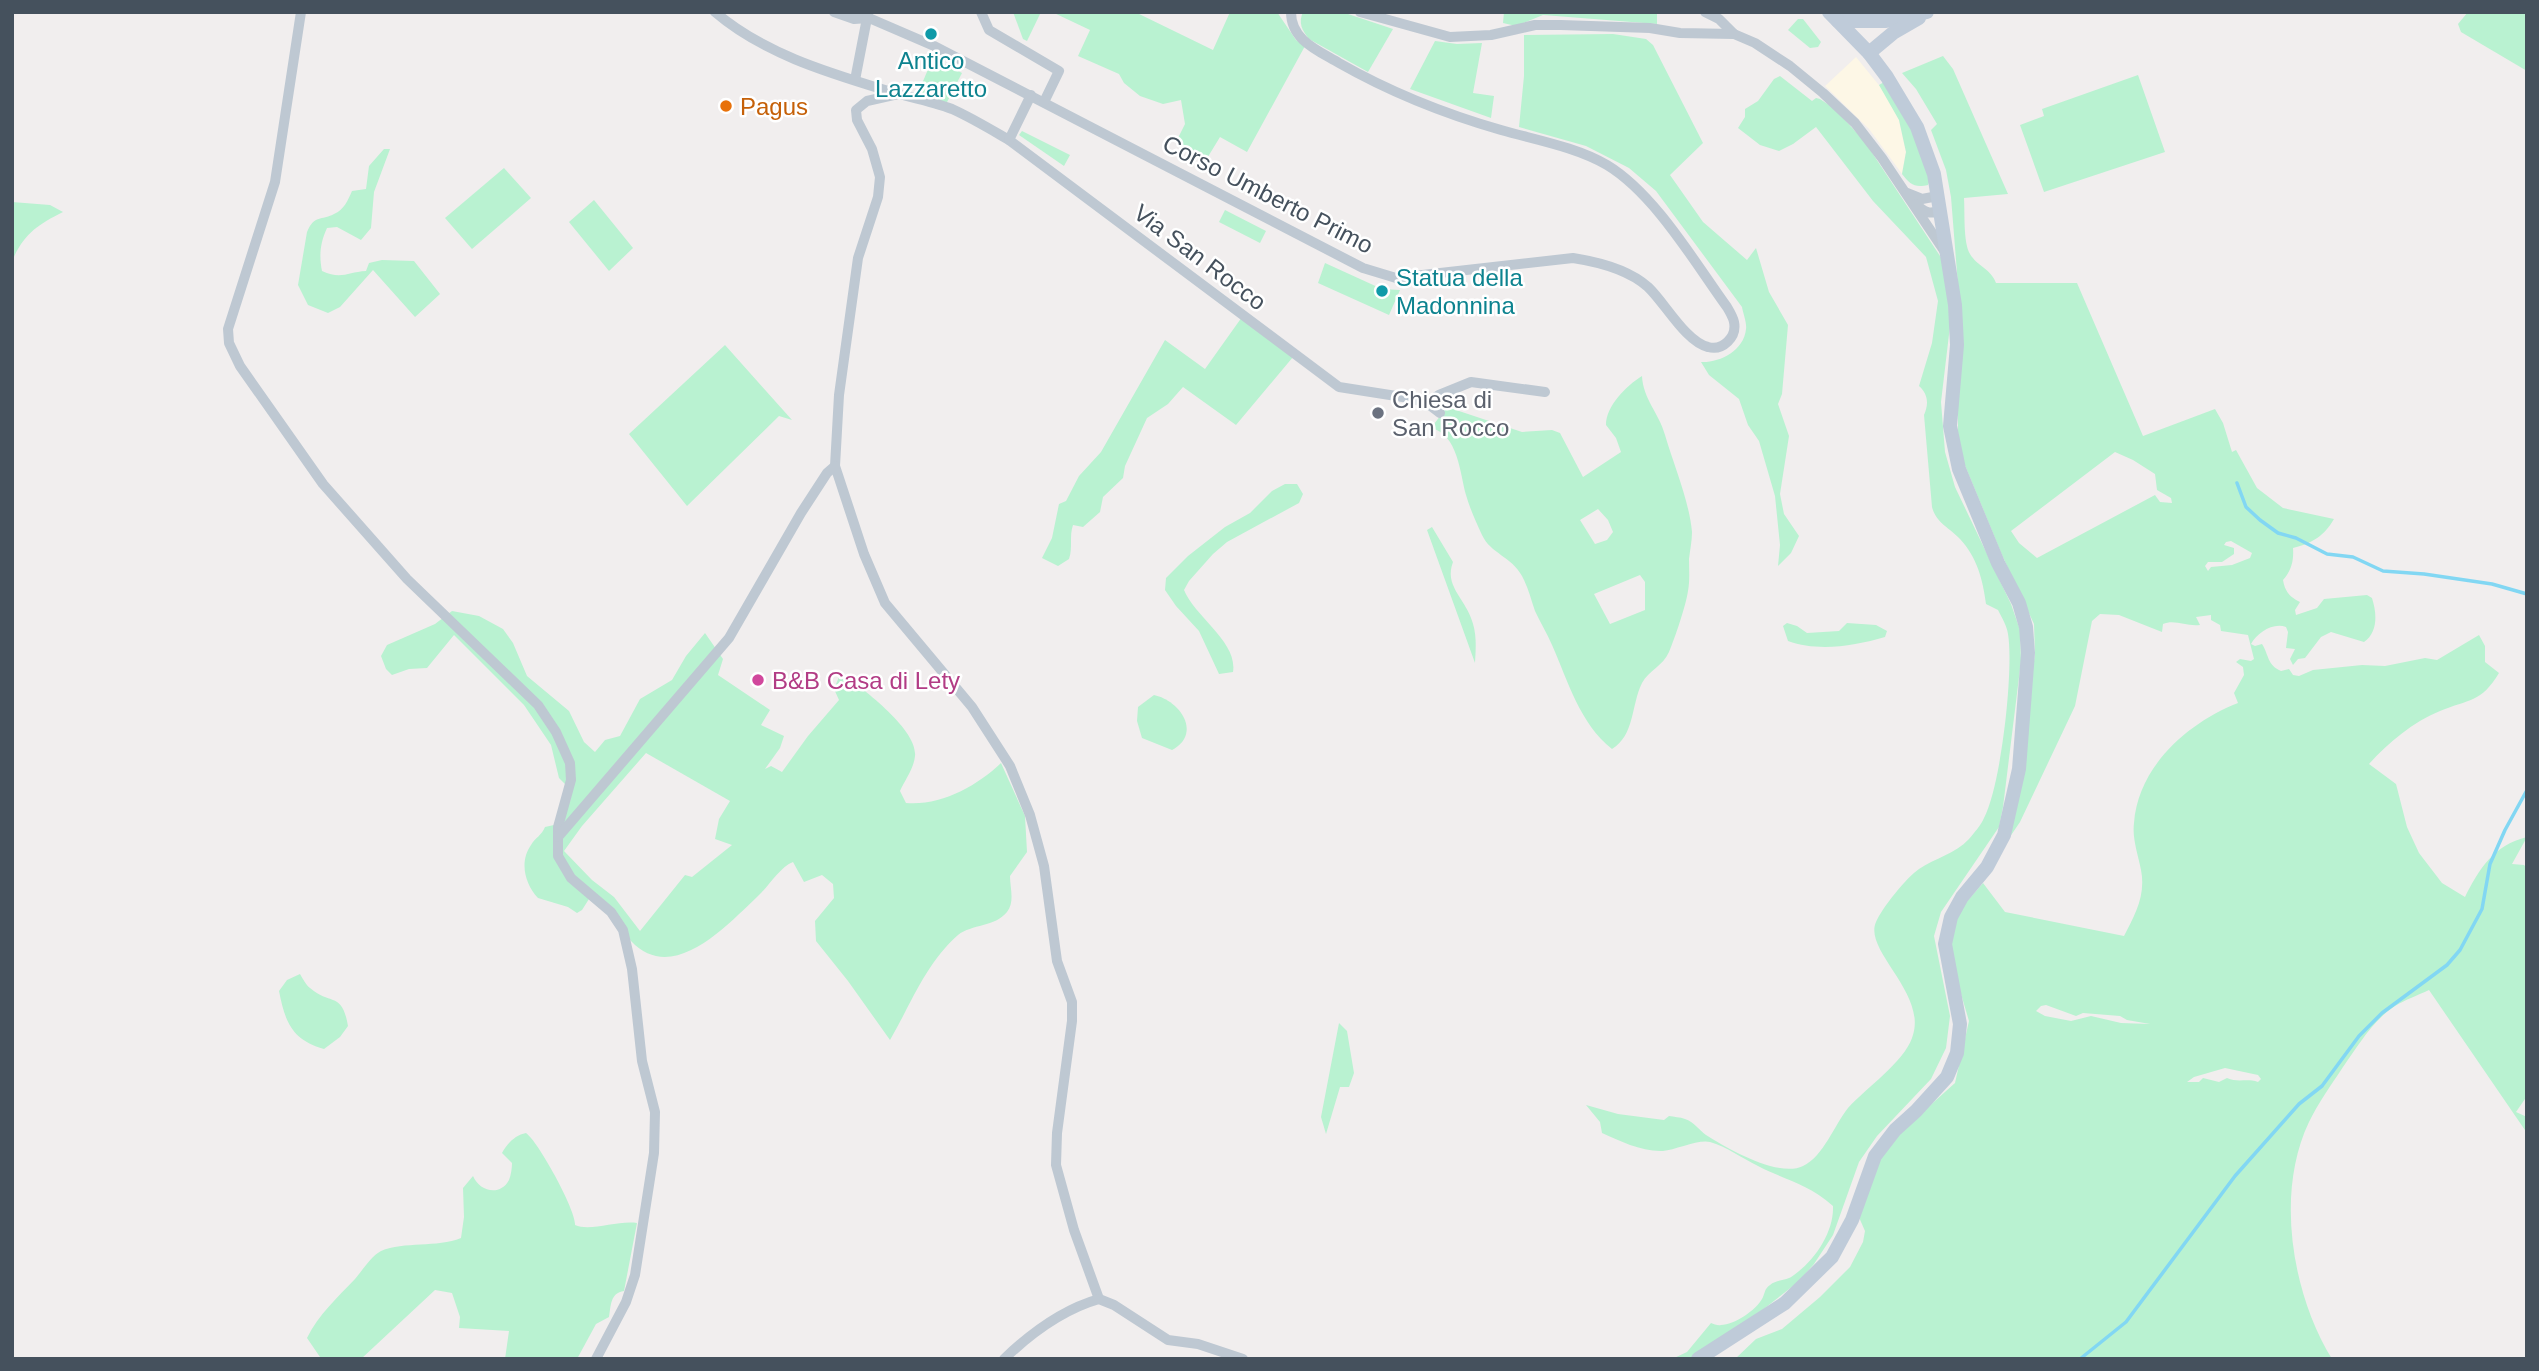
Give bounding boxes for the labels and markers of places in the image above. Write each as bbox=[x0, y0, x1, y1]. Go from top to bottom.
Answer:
marker: Antico Lazzaretto bbox=[923, 26, 939, 42]
place label: Antico Lazzaretto bbox=[875, 47, 987, 102]
place label: Pagus bbox=[740, 93, 808, 120]
marker: Pagus bbox=[718, 98, 734, 114]
place label: Statua della Madonnina bbox=[1396, 264, 1523, 319]
marker: Statua della Madonnina bbox=[1374, 283, 1390, 299]
place label: Chiesa di San Rocco bbox=[1392, 386, 1509, 441]
marker: Chiesa di San Rocco bbox=[1370, 405, 1386, 421]
place label: B&B Casa di Lety bbox=[772, 667, 960, 694]
marker: B&B Casa di Lety bbox=[750, 672, 766, 688]

